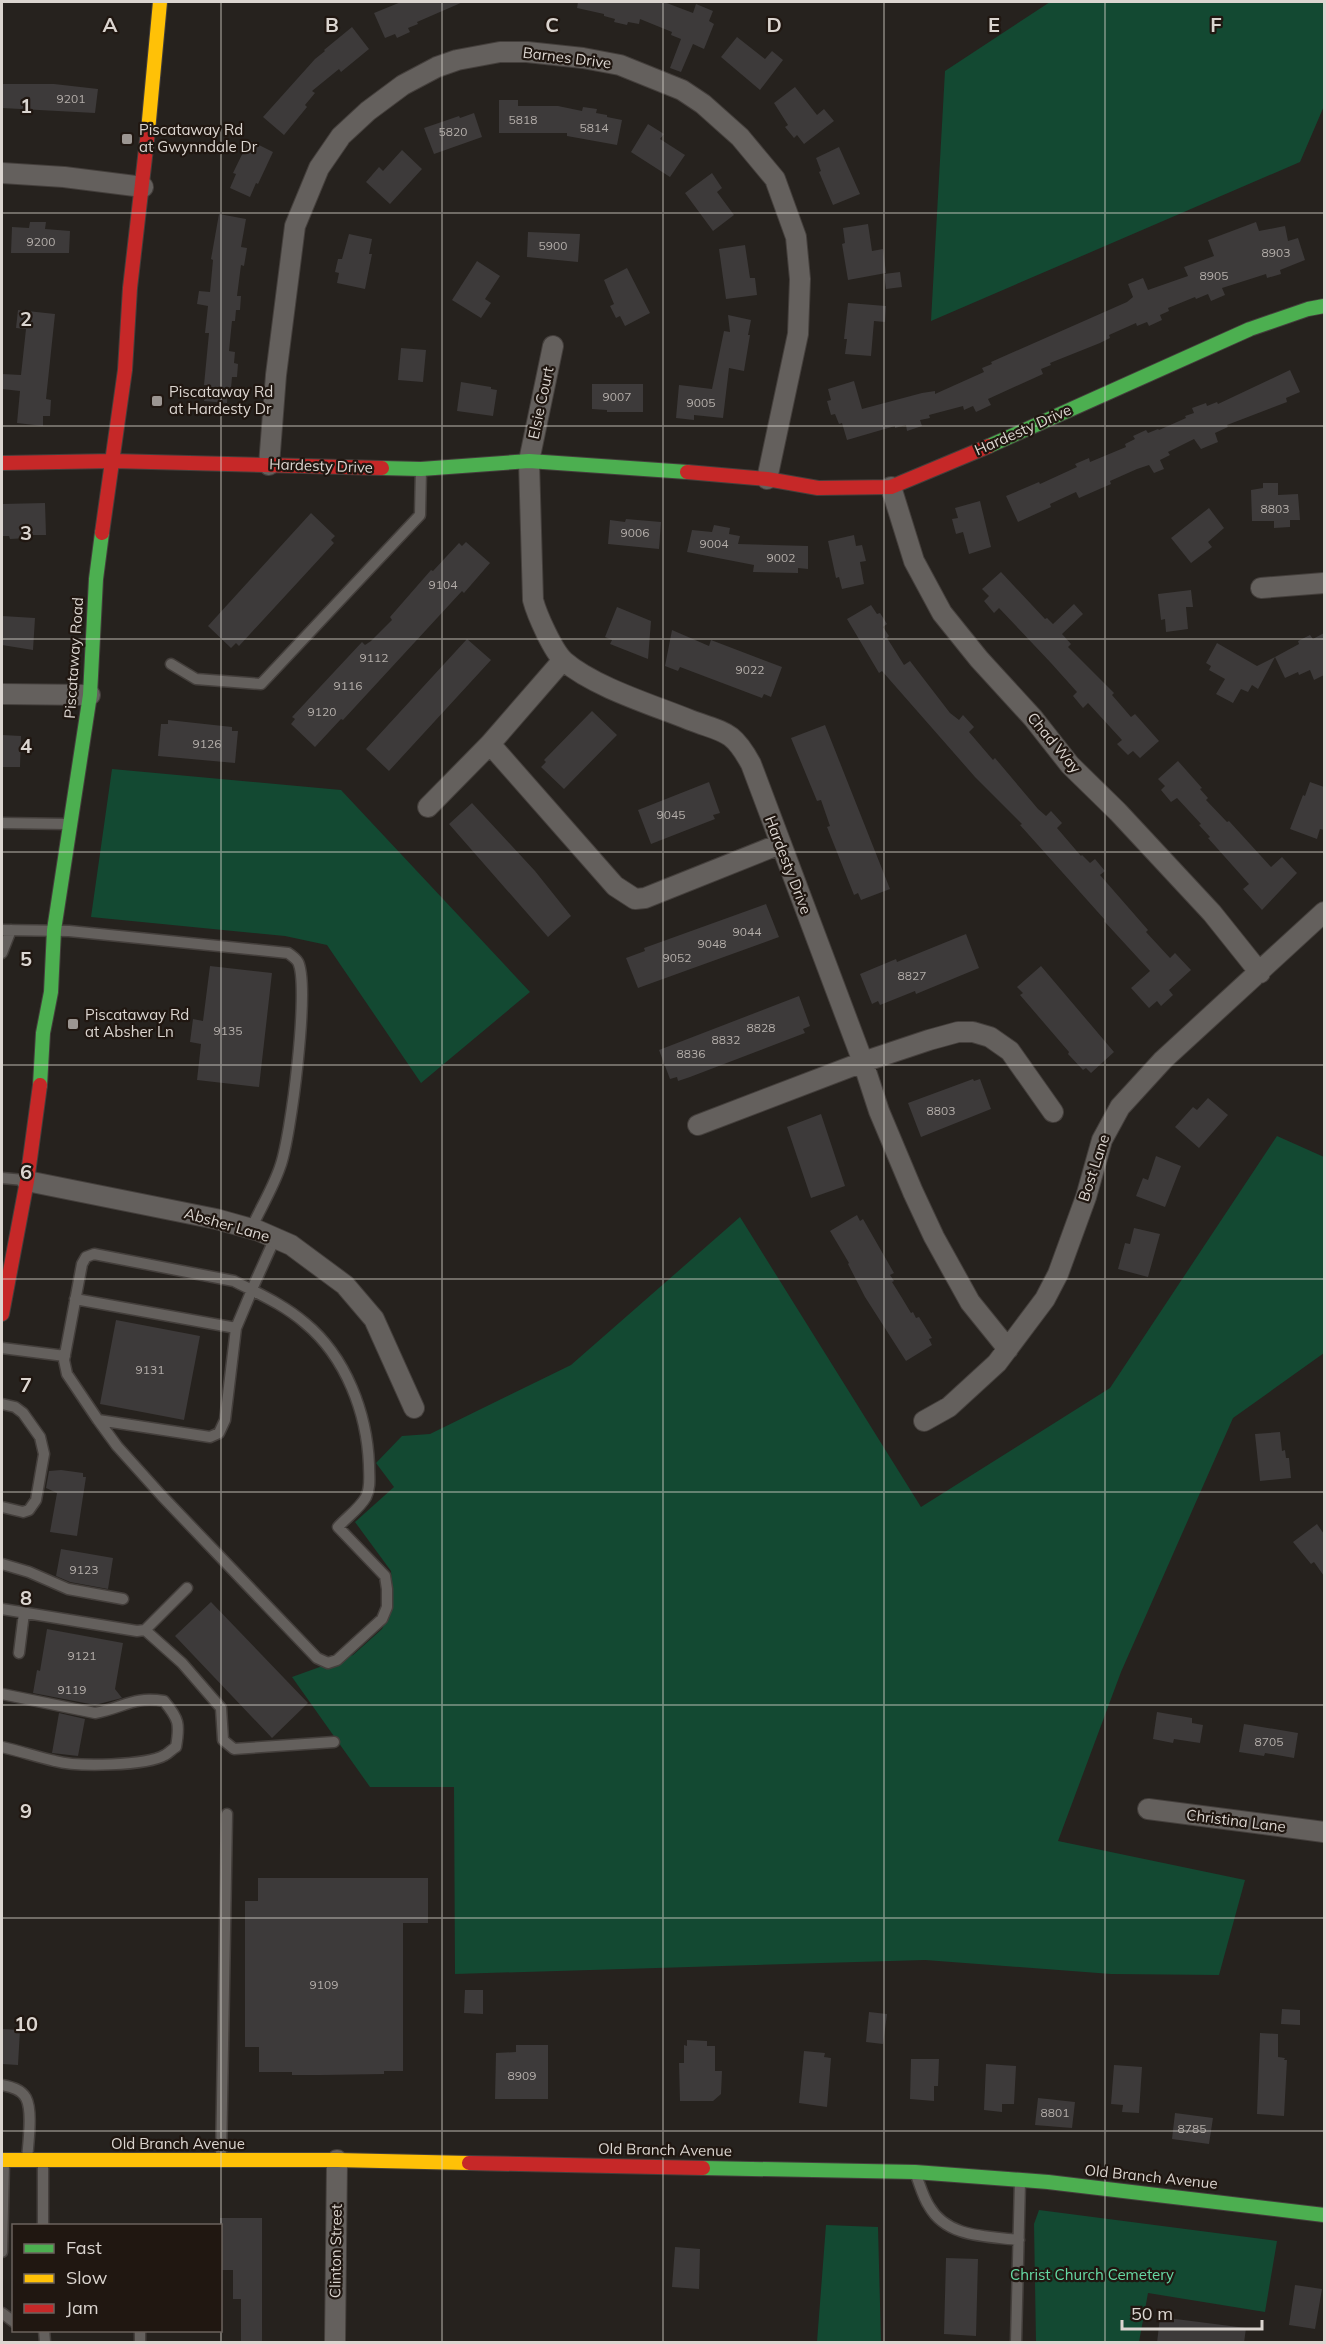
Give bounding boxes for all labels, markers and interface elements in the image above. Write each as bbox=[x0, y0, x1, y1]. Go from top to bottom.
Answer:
text: A bbox=[103, 12, 118, 37]
text: B bbox=[325, 12, 339, 37]
text: C bbox=[545, 12, 559, 37]
text: D bbox=[766, 12, 782, 37]
text: E bbox=[988, 12, 1000, 37]
text: F bbox=[1210, 12, 1222, 37]
street label: Barnes Drive bbox=[522, 43, 612, 72]
house number: 9201 bbox=[57, 91, 85, 106]
text: 1 bbox=[20, 93, 32, 118]
house number: 5818 bbox=[509, 112, 537, 127]
place label: Piscataway Rd at Gwynndale Dr bbox=[139, 120, 258, 156]
house number: 5814 bbox=[580, 120, 608, 135]
house number: 5820 bbox=[439, 124, 467, 139]
marker: Piscataway Rd at Gwynndale Dr bbox=[120, 132, 134, 146]
house number: 9200 bbox=[27, 234, 55, 249]
house number: 5900 bbox=[539, 238, 567, 253]
house number: 8903 bbox=[1262, 245, 1290, 260]
house number: 8905 bbox=[1200, 268, 1228, 283]
text: 2 bbox=[20, 306, 32, 331]
street label: Elsie Court bbox=[524, 365, 557, 441]
place label: Piscataway Rd at Hardesty Dr bbox=[169, 382, 273, 418]
house number: 9007 bbox=[603, 389, 631, 404]
marker: Piscataway Rd at Hardesty Dr bbox=[150, 394, 164, 408]
house number: 9005 bbox=[687, 395, 715, 410]
street label: Hardesty Drive bbox=[972, 400, 1074, 459]
street label: Hardesty Drive bbox=[269, 454, 373, 477]
house number: 8803 bbox=[1261, 501, 1289, 516]
text: 3 bbox=[20, 520, 32, 545]
house number: 9006 bbox=[621, 525, 649, 540]
house number: 9004 bbox=[700, 536, 728, 551]
house number: 9002 bbox=[767, 550, 795, 565]
house number: 9104 bbox=[429, 577, 457, 592]
street label: Piscataway Road bbox=[60, 597, 87, 719]
house number: 9112 bbox=[360, 650, 388, 665]
house number: 9022 bbox=[736, 662, 764, 677]
house number: 9116 bbox=[334, 678, 362, 693]
house number: 9120 bbox=[308, 704, 336, 719]
street label: Chad Way bbox=[1023, 708, 1085, 777]
text: 4 bbox=[20, 733, 32, 758]
house number: 9126 bbox=[193, 736, 221, 751]
house number: 9045 bbox=[657, 807, 685, 822]
street label: Hardesty Drive bbox=[761, 813, 816, 917]
house number: 9044 bbox=[733, 924, 761, 939]
house number: 9048 bbox=[698, 936, 726, 951]
text: 5 bbox=[20, 946, 32, 971]
house number: 9052 bbox=[663, 950, 691, 965]
house number: 8827 bbox=[898, 968, 926, 983]
place label: Piscataway Rd at Absher Ln bbox=[85, 1005, 189, 1041]
marker: Piscataway Rd at Absher Ln bbox=[66, 1017, 80, 1031]
house number: 8828 bbox=[747, 1020, 775, 1035]
house number: 9135 bbox=[214, 1023, 242, 1038]
house number: 8832 bbox=[712, 1032, 740, 1047]
house number: 8836 bbox=[677, 1046, 705, 1061]
house number: 8803 bbox=[927, 1103, 955, 1118]
street label: Bost Lane bbox=[1074, 1132, 1113, 1204]
text: 6 bbox=[20, 1159, 32, 1184]
street label: Absher Lane bbox=[182, 1203, 272, 1246]
house number: 9131 bbox=[136, 1362, 164, 1377]
text: 7 bbox=[20, 1372, 32, 1397]
house number: 9123 bbox=[70, 1562, 98, 1577]
text: 8 bbox=[20, 1585, 32, 1610]
house number: 9121 bbox=[68, 1648, 96, 1663]
house number: 9119 bbox=[58, 1682, 86, 1697]
house number: 8705 bbox=[1255, 1734, 1283, 1749]
text: 9 bbox=[20, 1798, 32, 1823]
street label: Christina Lane bbox=[1185, 1805, 1287, 1836]
house number: 9109 bbox=[310, 1977, 338, 1992]
text: 10 bbox=[14, 2011, 38, 2036]
house number: 8909 bbox=[508, 2068, 536, 2083]
house number: 8801 bbox=[1041, 2105, 1069, 2120]
house number: 8785 bbox=[1178, 2121, 1206, 2136]
street label: Old Branch Avenue bbox=[111, 2134, 245, 2153]
street label: Old Branch Avenue bbox=[598, 2139, 732, 2160]
street label: Old Branch Avenue bbox=[1084, 2160, 1219, 2193]
street label: Clinton Street bbox=[325, 2204, 346, 2298]
legend bbox=[12, 2224, 222, 2332]
text: Fast bbox=[66, 2236, 102, 2259]
park label: Christ Church Cemetery bbox=[1010, 2265, 1174, 2284]
text: Slow bbox=[66, 2266, 108, 2289]
scale bar bbox=[1122, 2293, 1262, 2331]
text: Jam bbox=[66, 2296, 99, 2319]
text: 50 m bbox=[1131, 2302, 1173, 2325]

